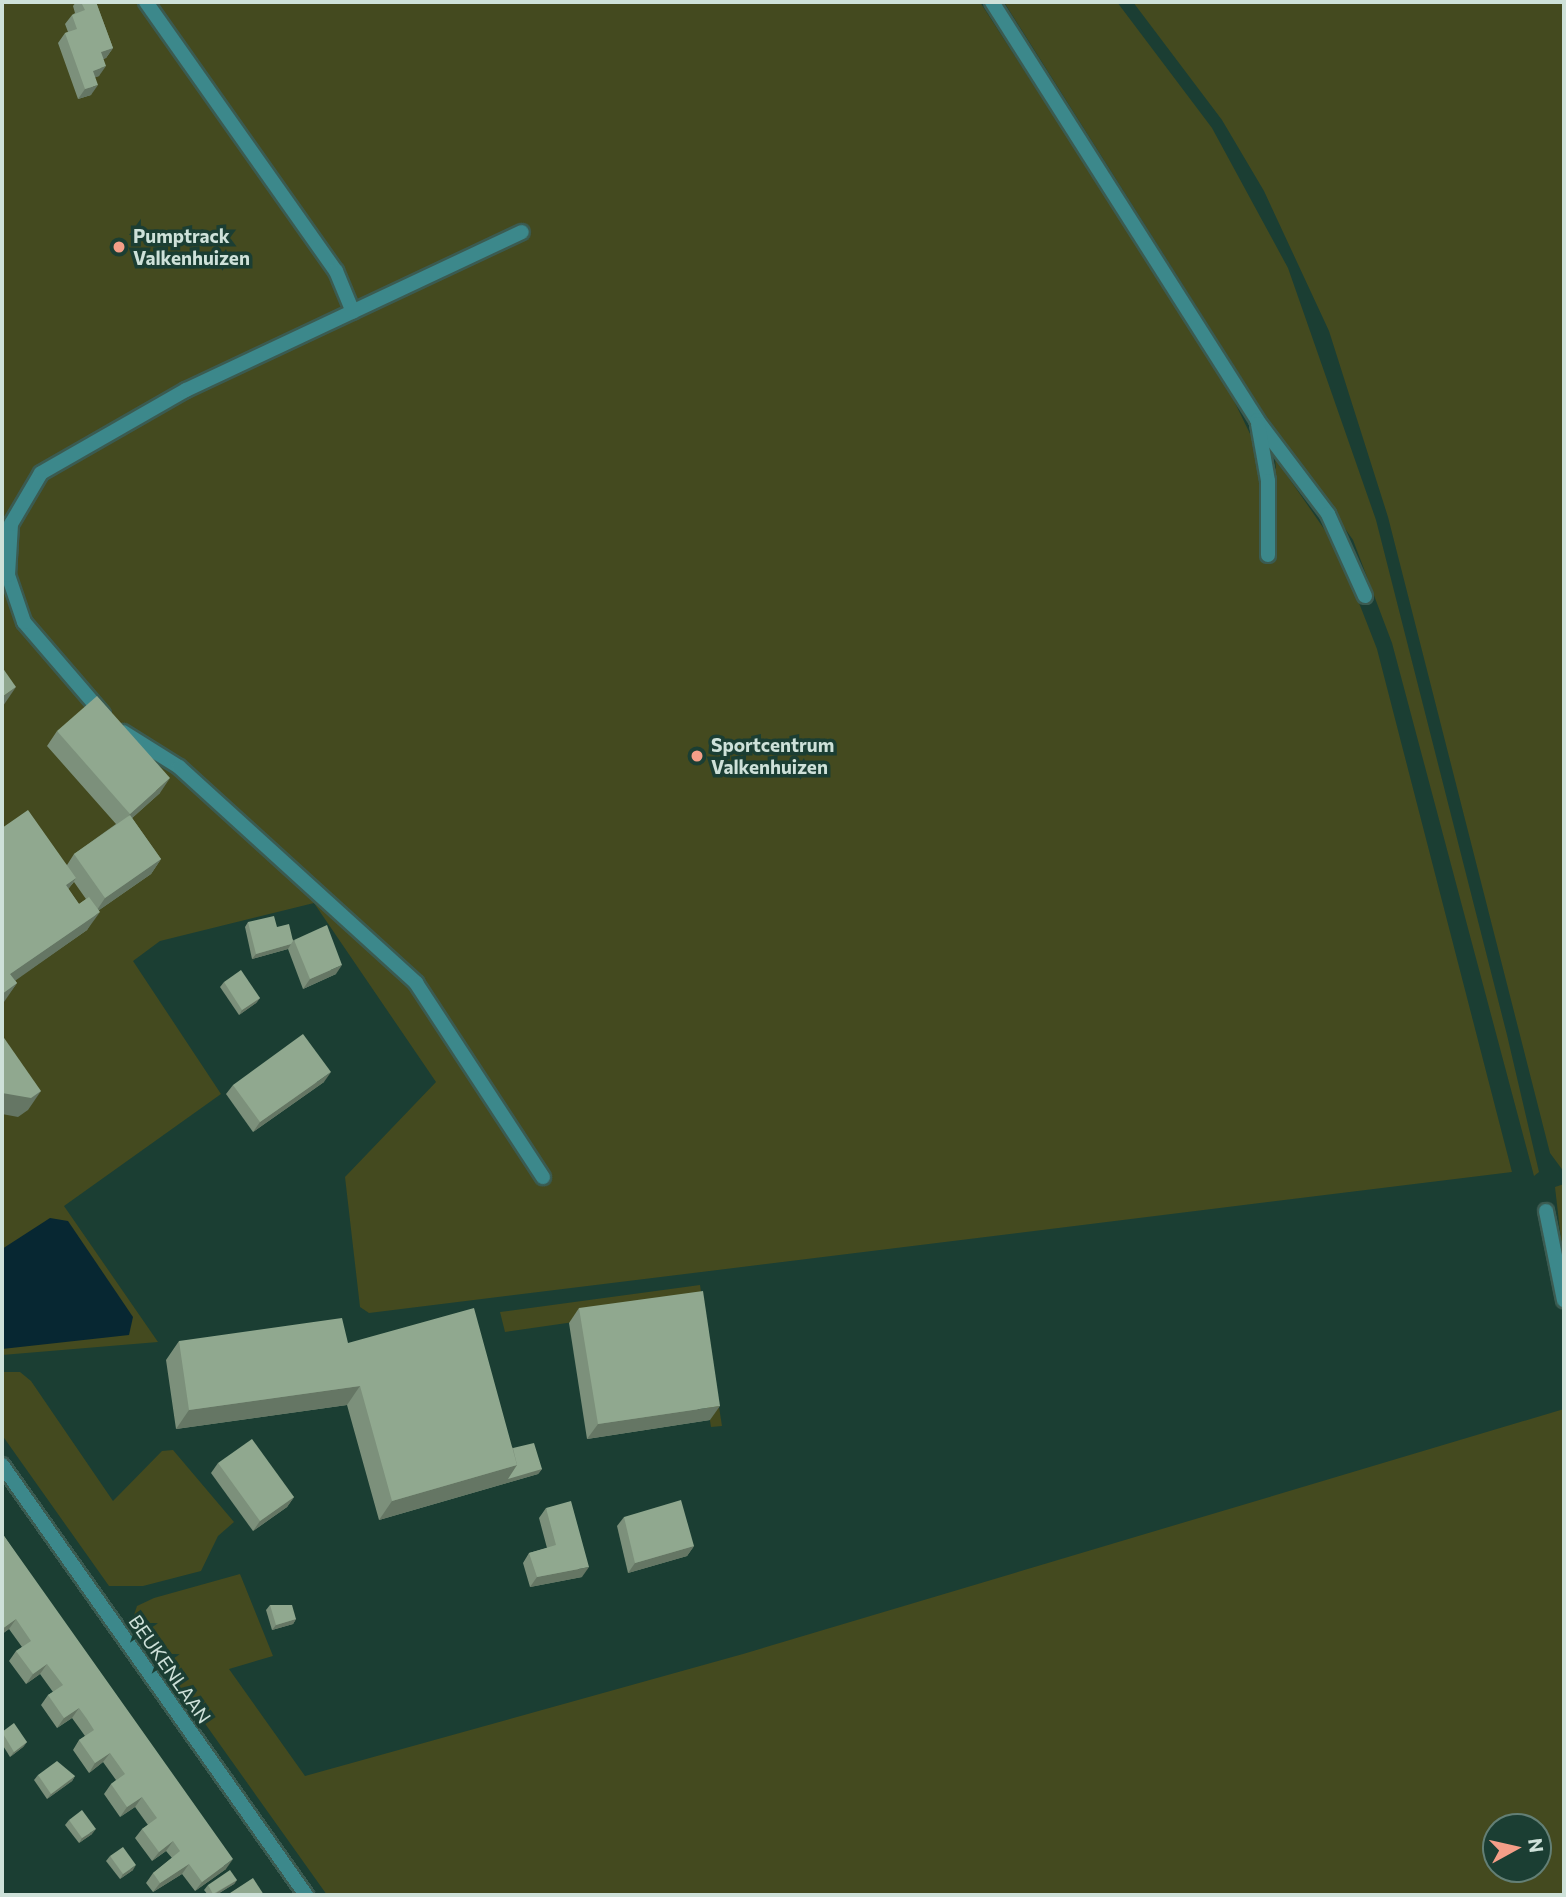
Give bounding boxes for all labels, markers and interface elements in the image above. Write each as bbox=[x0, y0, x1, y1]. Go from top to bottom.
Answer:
place label: Pumptrack Valkenhuizen bbox=[133, 225, 250, 269]
marker: Pumptrack Valkenhuizen bbox=[111, 239, 127, 255]
place label: Sportcentrum Valkenhuizen bbox=[711, 734, 834, 778]
marker: Sportcentrum Valkenhuizen bbox=[689, 748, 705, 764]
street label: BEUKENLAAN bbox=[124, 1610, 216, 1728]
north arrow bbox=[1482, 1813, 1552, 1883]
text: N bbox=[1524, 1837, 1549, 1854]

